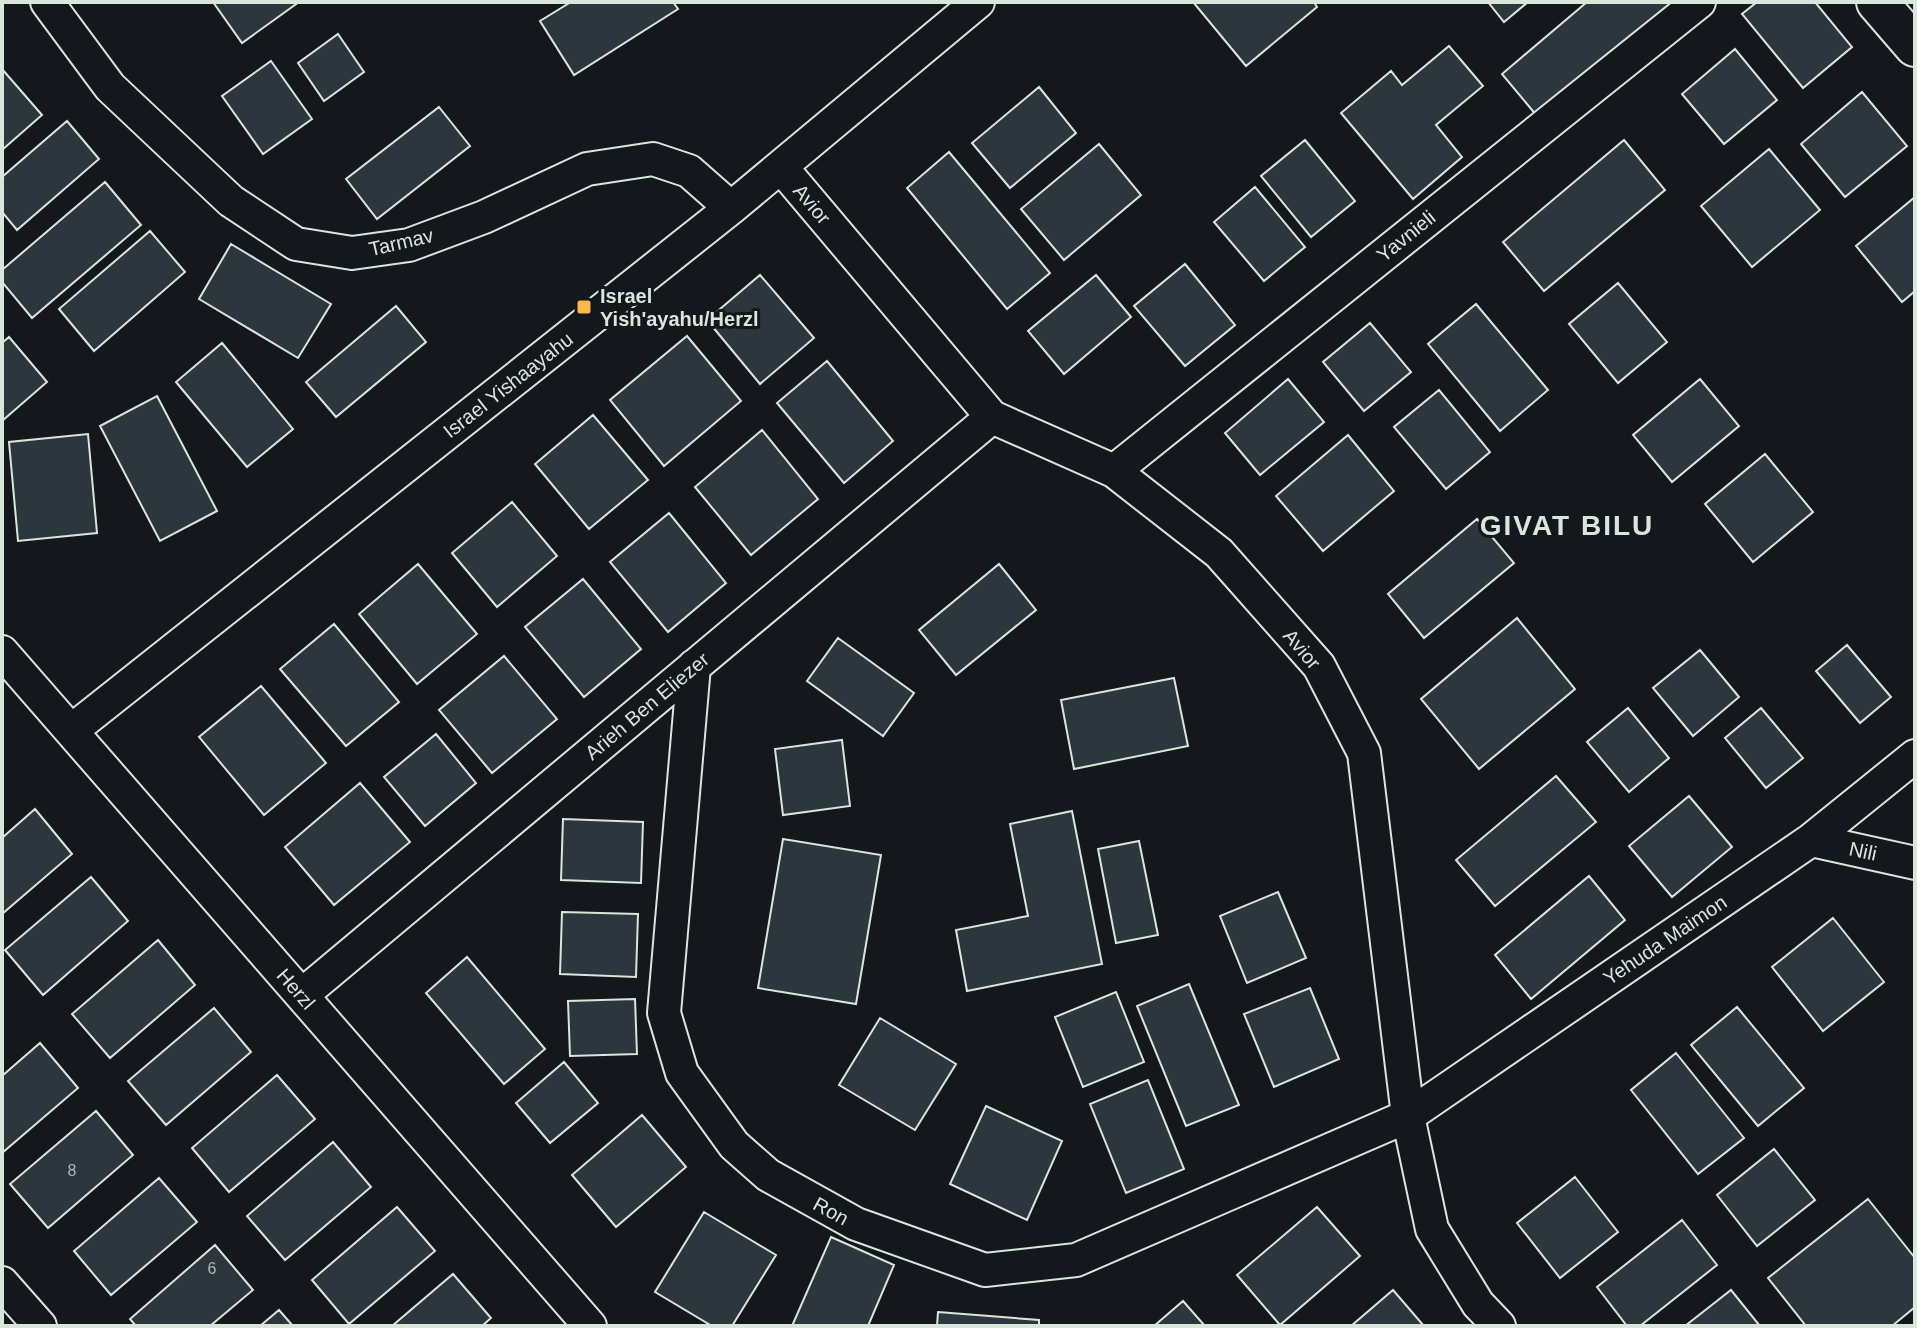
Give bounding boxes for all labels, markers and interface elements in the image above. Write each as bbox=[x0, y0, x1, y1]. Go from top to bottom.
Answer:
street label: Avior bbox=[789, 180, 835, 229]
street label: Yavnieli bbox=[1372, 206, 1440, 266]
street label: Tarmav bbox=[367, 224, 435, 260]
place label: Israel Yish'ayahu/Herzl bbox=[600, 285, 759, 330]
marker: Israel Yish'ayahu/Herzl bbox=[575, 298, 593, 316]
street label: Israel Yishaayahu bbox=[439, 328, 577, 442]
district label: GIVAT BILU bbox=[1480, 510, 1654, 541]
street label: Avior bbox=[1279, 625, 1325, 674]
street label: Arieh Ben Eliezer bbox=[581, 648, 714, 764]
street label: Nili bbox=[1847, 837, 1879, 865]
street label: Yehuda Maimon bbox=[1599, 891, 1731, 989]
street label: Herzl bbox=[272, 964, 320, 1014]
house number: 8 bbox=[68, 1162, 77, 1179]
street label: Ron bbox=[810, 1192, 852, 1230]
house number: 6 bbox=[208, 1260, 217, 1277]

